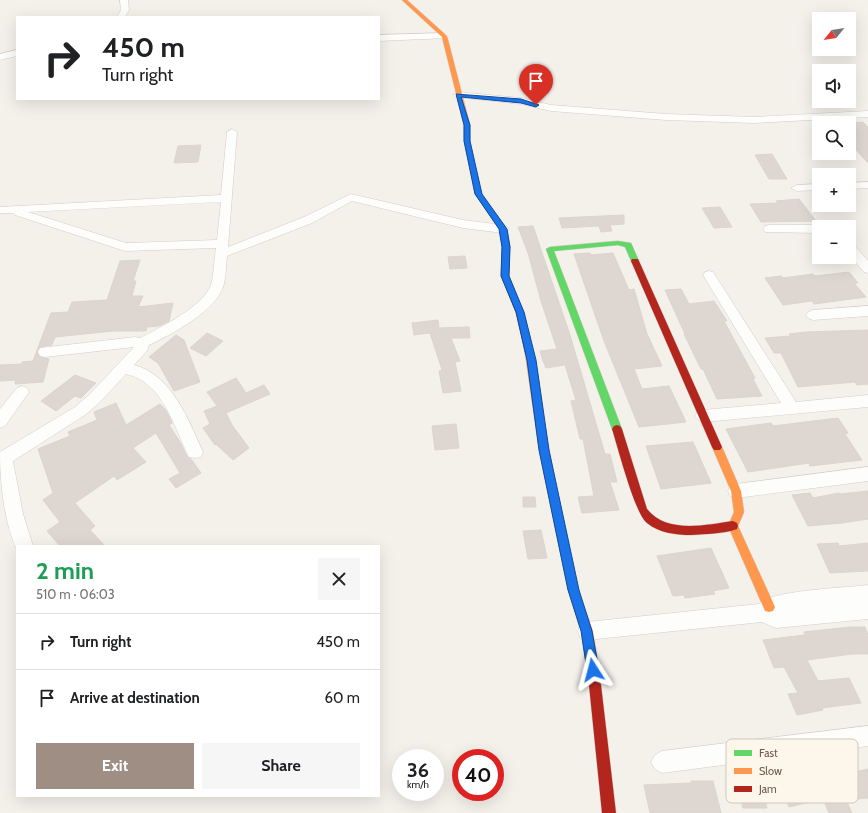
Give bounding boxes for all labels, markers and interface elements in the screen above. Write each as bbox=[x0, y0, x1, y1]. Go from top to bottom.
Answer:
north arrow bbox=[812, 12, 856, 56]
map controls bbox=[812, 12, 856, 264]
text: 450 m bbox=[102, 30, 185, 64]
icon: right bbox=[36, 32, 88, 84]
text: Turn right bbox=[102, 64, 173, 86]
pin bbox=[519, 64, 553, 105]
button: sound bbox=[812, 64, 856, 108]
icon: arrive bbox=[525, 70, 547, 92]
button: search bbox=[812, 116, 856, 160]
button: + bbox=[812, 168, 856, 212]
button: − bbox=[812, 220, 856, 264]
text: 2 min bbox=[36, 556, 94, 585]
button: close bbox=[318, 558, 360, 600]
text: 510 m · 06:03 bbox=[36, 586, 115, 602]
icon: right bbox=[36, 631, 58, 653]
text: Turn right bbox=[70, 633, 131, 651]
text: 450 m bbox=[316, 633, 360, 651]
position arrow bbox=[572, 649, 614, 691]
icon: arrive bbox=[36, 687, 58, 709]
text: Arrive at destination bbox=[70, 689, 200, 707]
text: 60 m bbox=[324, 689, 360, 707]
legend bbox=[726, 739, 858, 803]
button: Exit bbox=[36, 743, 194, 789]
button: Share bbox=[202, 743, 360, 789]
text: Fast bbox=[759, 746, 778, 760]
speed limit sign: 40 bbox=[452, 749, 504, 801]
text: 36 bbox=[407, 758, 429, 782]
text: Slow bbox=[759, 764, 782, 778]
text: km/h bbox=[407, 778, 429, 791]
text: Jam bbox=[758, 782, 777, 796]

